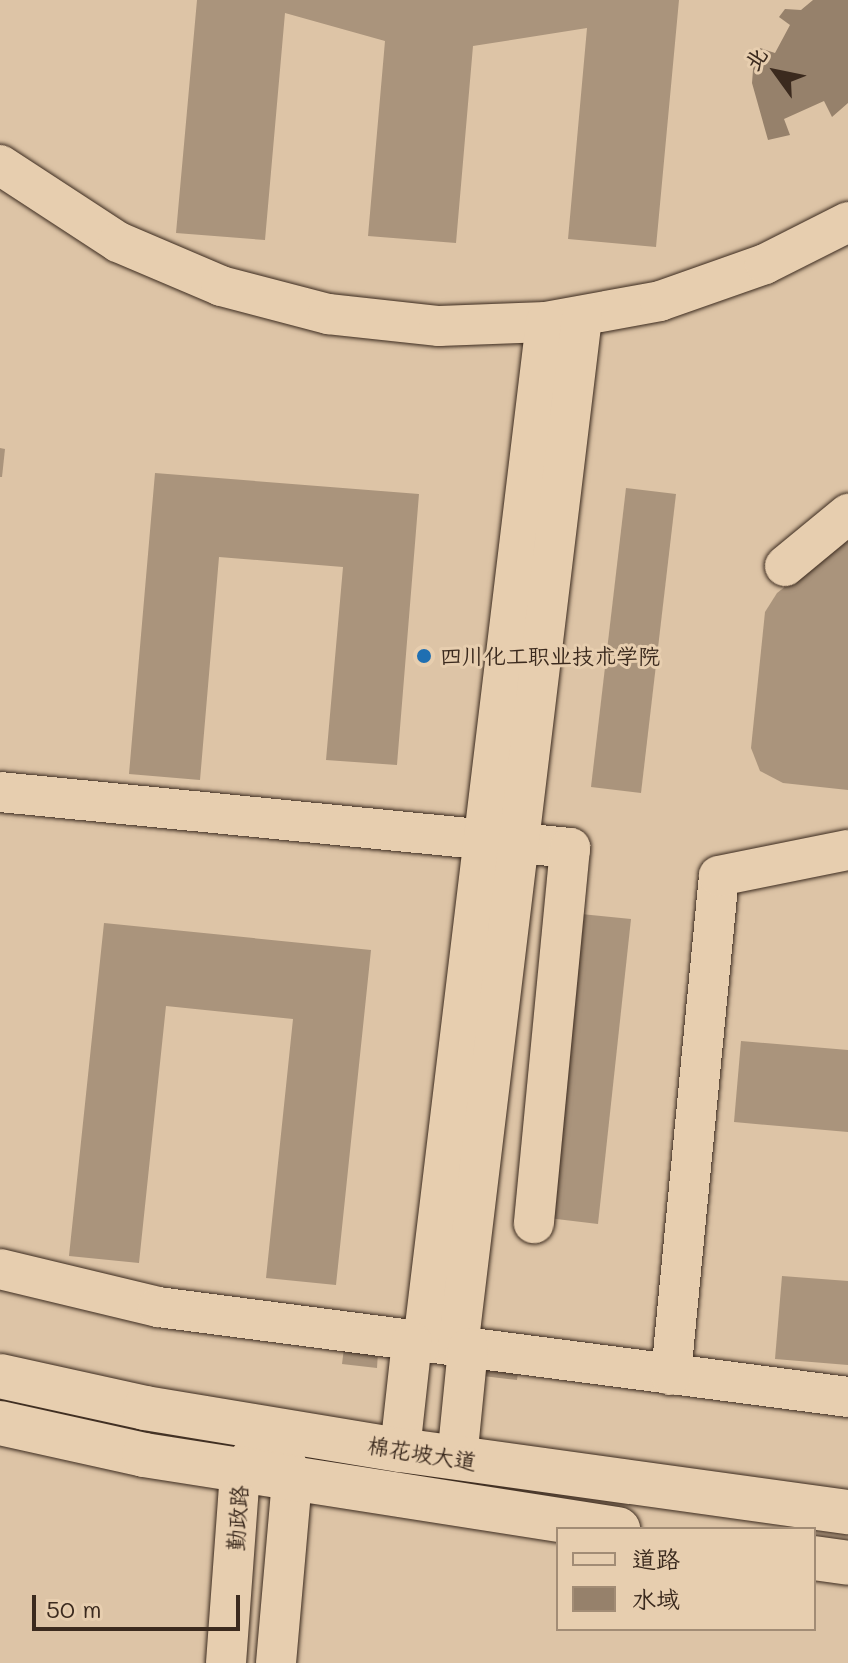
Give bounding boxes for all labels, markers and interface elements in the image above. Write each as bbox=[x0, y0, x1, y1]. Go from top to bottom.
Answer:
north arrow bbox=[736, 32, 816, 112]
text: 北 bbox=[737, 42, 774, 76]
place label: 四川化工职业技术学院 bbox=[440, 643, 660, 669]
marker: 四川化工职业技术学院 bbox=[415, 647, 433, 665]
street label: 棉花坡大道 bbox=[366, 1431, 478, 1475]
street label: 勤政路 bbox=[222, 1484, 252, 1552]
legend bbox=[556, 1527, 816, 1631]
text: 道路 bbox=[632, 1543, 680, 1574]
scale bar bbox=[36, 1579, 244, 1629]
text: 水域 bbox=[632, 1583, 680, 1614]
text: 50 m bbox=[46, 1593, 102, 1624]

